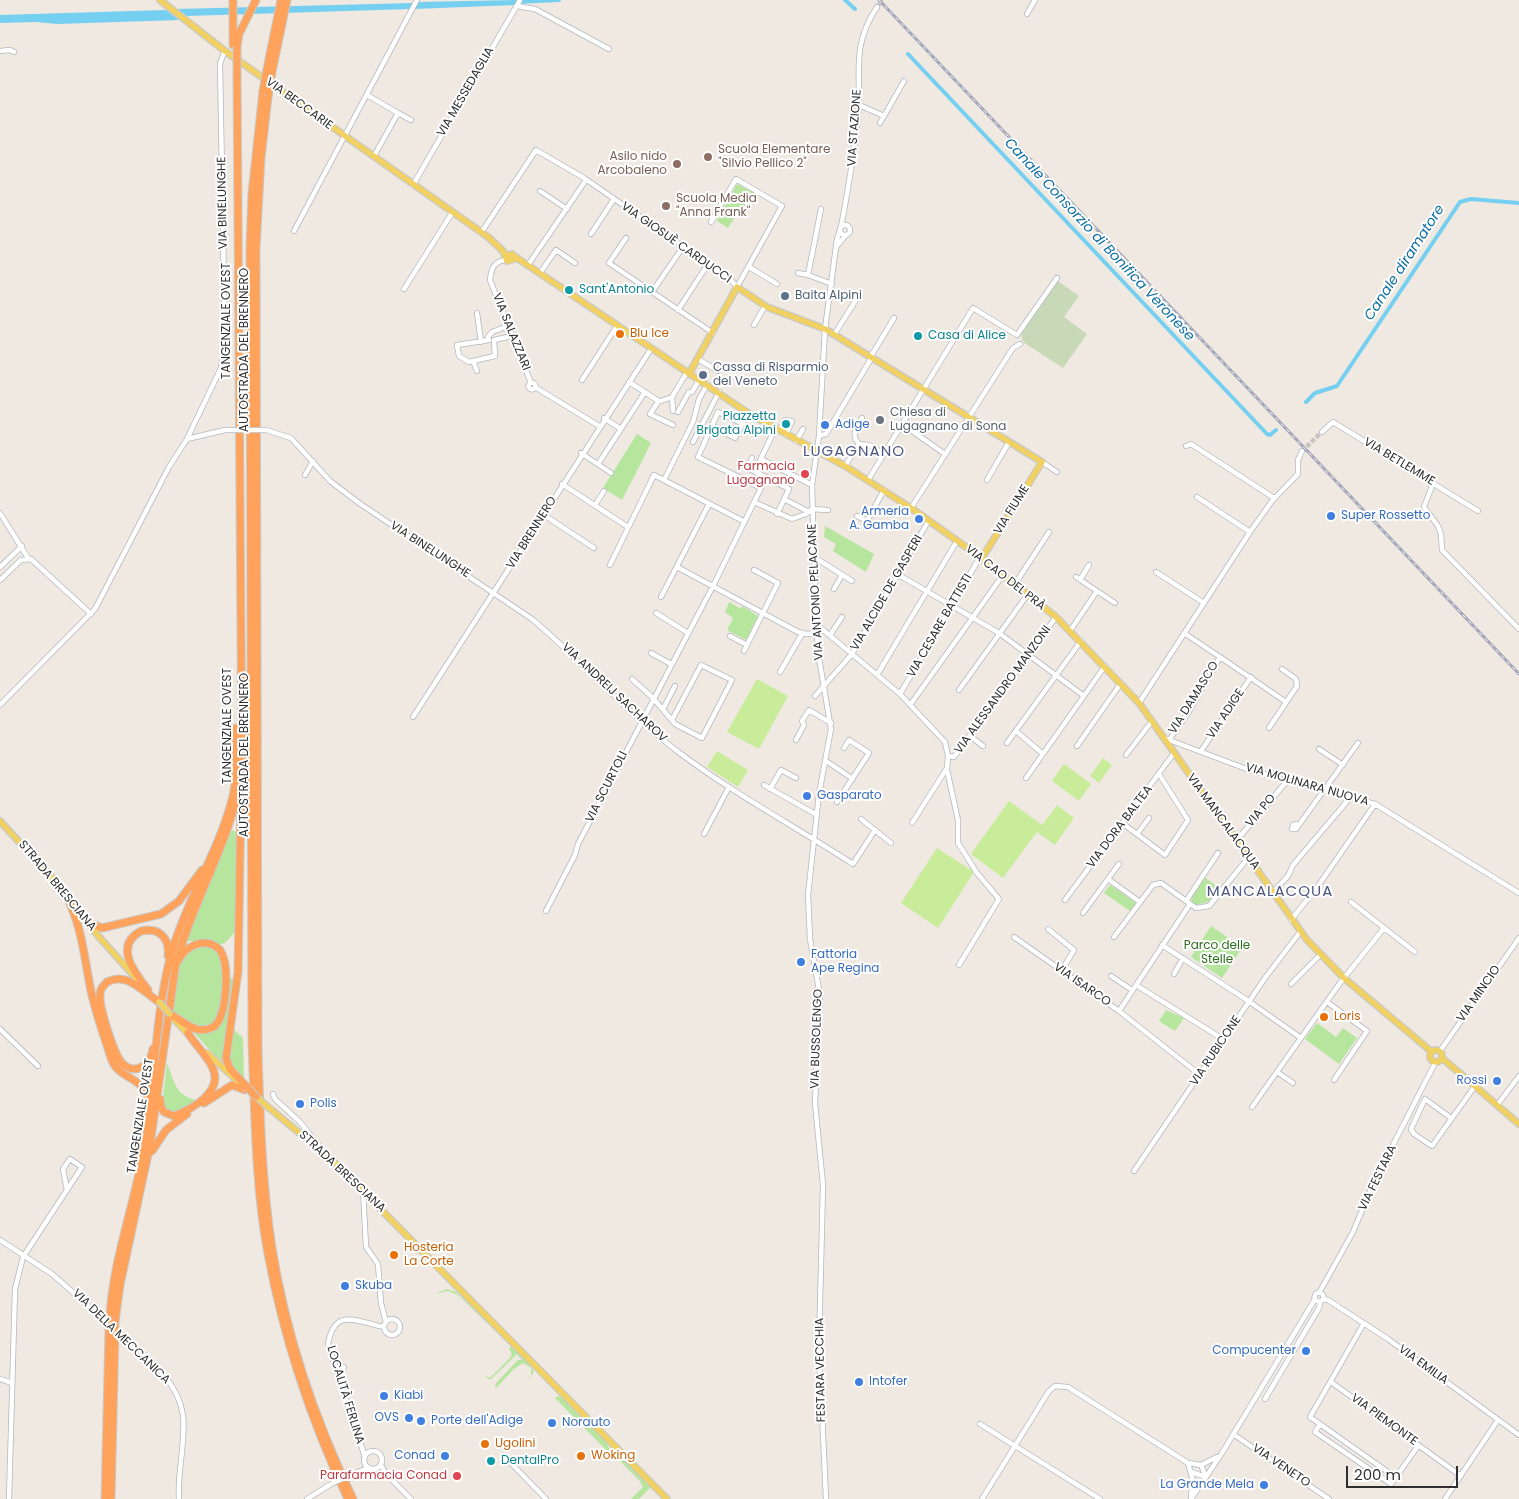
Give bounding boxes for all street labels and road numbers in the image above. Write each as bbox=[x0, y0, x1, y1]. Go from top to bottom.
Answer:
street label: VIA MESSEDAGLIA bbox=[434, 45, 498, 139]
street label: VIA BECCARIE bbox=[263, 75, 335, 133]
street label: VIA STAZIONE bbox=[845, 89, 865, 167]
street label: VIA BINELUNGHE bbox=[215, 156, 231, 250]
street label: VIA GIOSUÈ CARDUCCI bbox=[618, 199, 734, 287]
street label: TANGENZIALE OVEST bbox=[220, 263, 234, 379]
street label: AUTOSTRADA DEL BRENNERO bbox=[238, 268, 252, 432]
street label: VIA SALAZZARI bbox=[489, 291, 533, 373]
street label: VIA BETLEMME bbox=[1361, 435, 1437, 489]
street label: VIA FIUME bbox=[991, 482, 1033, 538]
street label: VIA BRENNERO bbox=[504, 494, 560, 572]
street label: VIA BINELUNGHE bbox=[387, 519, 473, 581]
street label: VIA ANTONIO PELACANE bbox=[805, 523, 827, 661]
street label: VIA ALCIDE DE GASPERI bbox=[848, 533, 926, 653]
street label: VIA CAO DEL PRÀ bbox=[962, 542, 1048, 614]
street label: VIA CESARE BATTISTI bbox=[904, 572, 976, 680]
street label: VIA ALESSANDRO MANZONI bbox=[952, 623, 1054, 757]
street label: VIA ANDREIJ SACHAROV bbox=[558, 640, 670, 746]
street label: VIA DAMASCO bbox=[1166, 659, 1222, 737]
street label: TANGENZIALE OVEST bbox=[221, 668, 235, 784]
street label: AUTOSTRADA DEL BRENNERO bbox=[238, 673, 252, 837]
street label: VIA ADIGE bbox=[1204, 686, 1248, 742]
street label: VIA SCURTOLI bbox=[583, 749, 631, 825]
street label: VIA MOLINARA NUOVA bbox=[1244, 761, 1370, 809]
street label: VIA MANCALACQUA bbox=[1183, 771, 1263, 873]
street label: VIA DORA BALTEA bbox=[1084, 783, 1156, 871]
street label: VIA PO bbox=[1243, 792, 1279, 830]
street label: STRADA BRESCIANA bbox=[15, 838, 99, 934]
street label: VIA ISARCO bbox=[1051, 960, 1113, 1010]
street label: VIA MINCIO bbox=[1454, 963, 1504, 1025]
street label: VIA BUSSOLENGO bbox=[808, 989, 826, 1089]
street label: VIA RUBICONE bbox=[1187, 1013, 1245, 1089]
street label: TANGENZIALE OVEST bbox=[125, 1057, 157, 1175]
street label: STRADA BRESCIANA bbox=[296, 1128, 388, 1216]
street label: VIA FESTARA bbox=[1356, 1143, 1400, 1213]
street label: VIA DELLA MECCANICA bbox=[69, 1286, 173, 1388]
street label: FESTARA VECCHIA bbox=[813, 1318, 829, 1422]
street label: VIA EMILIA bbox=[1395, 1342, 1451, 1388]
street label: LOCALITÀ FERLINA bbox=[323, 1344, 367, 1446]
street label: VIA PIEMONTE bbox=[1348, 1391, 1420, 1449]
street label: VIA VENETO bbox=[1249, 1441, 1313, 1491]

